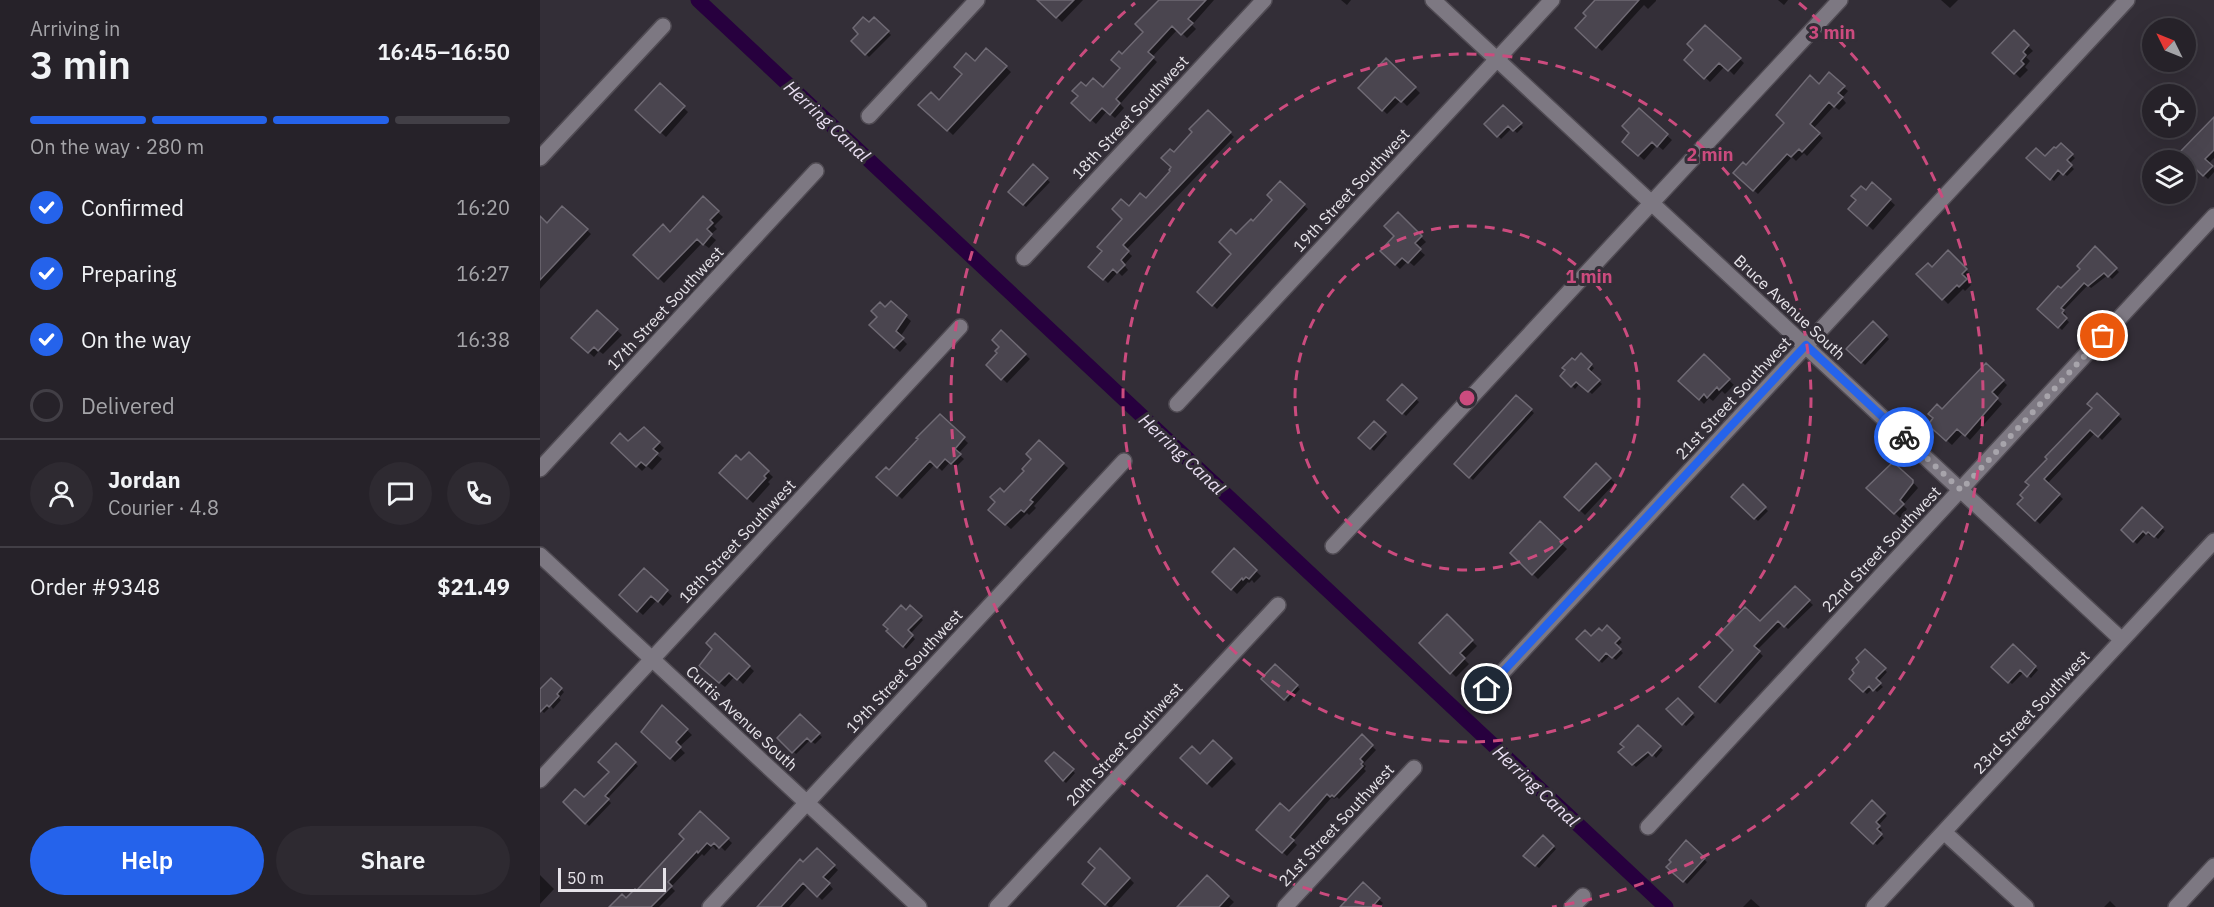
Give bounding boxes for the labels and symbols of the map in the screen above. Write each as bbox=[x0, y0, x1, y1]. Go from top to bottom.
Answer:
north arrow bbox=[2142, 18, 2196, 72]
text: 3 min bbox=[1808, 21, 1856, 44]
street label: 18th Street Southwest bbox=[1068, 51, 1192, 183]
water label: Herring Canal bbox=[779, 75, 875, 167]
street label: 19th Street Southwest bbox=[1289, 124, 1413, 256]
text: 2 min bbox=[1686, 143, 1734, 166]
street label: 17th Street Southwest bbox=[603, 242, 727, 374]
street label: Bruce Avenue South bbox=[1730, 250, 1850, 364]
text: 1 min bbox=[1565, 265, 1613, 288]
pin bbox=[2077, 310, 2128, 361]
street label: 21st Street Southwest bbox=[1671, 333, 1795, 463]
centre of rings bbox=[1457, 388, 1477, 408]
courier bbox=[1874, 407, 1934, 467]
water label: Herring Canal bbox=[1134, 408, 1230, 500]
street label: 18th Street Southwest bbox=[675, 475, 799, 607]
street label: 22nd Street Southwest bbox=[1817, 482, 1945, 616]
street label: 19th Street Southwest bbox=[842, 605, 966, 737]
street label: 23rd Street Southwest bbox=[1968, 646, 2094, 778]
street label: Curtis Avenue South bbox=[682, 661, 802, 775]
pin bbox=[1461, 663, 1512, 714]
street label: 20th Street Southwest bbox=[1062, 678, 1186, 810]
water label: Herring Canal bbox=[1488, 740, 1584, 832]
street label: 21st Street Southwest bbox=[1274, 760, 1398, 890]
scale bar bbox=[558, 865, 666, 892]

